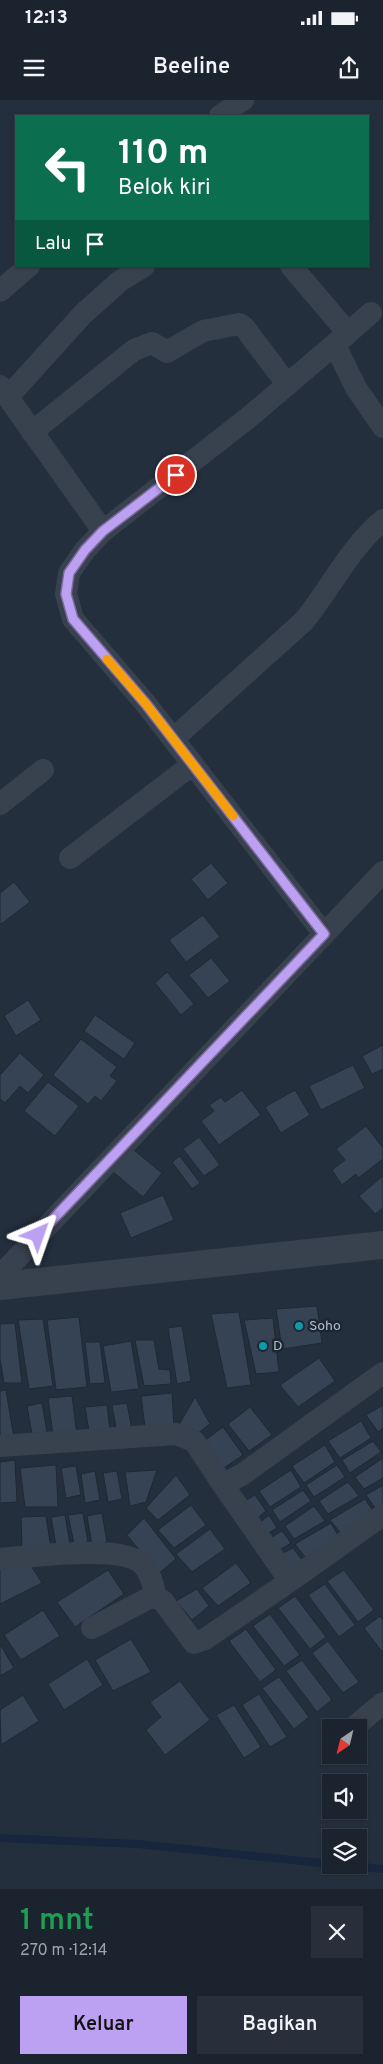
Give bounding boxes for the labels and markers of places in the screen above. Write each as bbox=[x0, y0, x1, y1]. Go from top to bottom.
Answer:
pin bbox=[155, 454, 197, 496]
place label: Soho bbox=[309, 1318, 341, 1335]
marker: Soho bbox=[293, 1320, 305, 1332]
place label: D bbox=[273, 1338, 283, 1355]
marker: D bbox=[257, 1340, 269, 1352]

